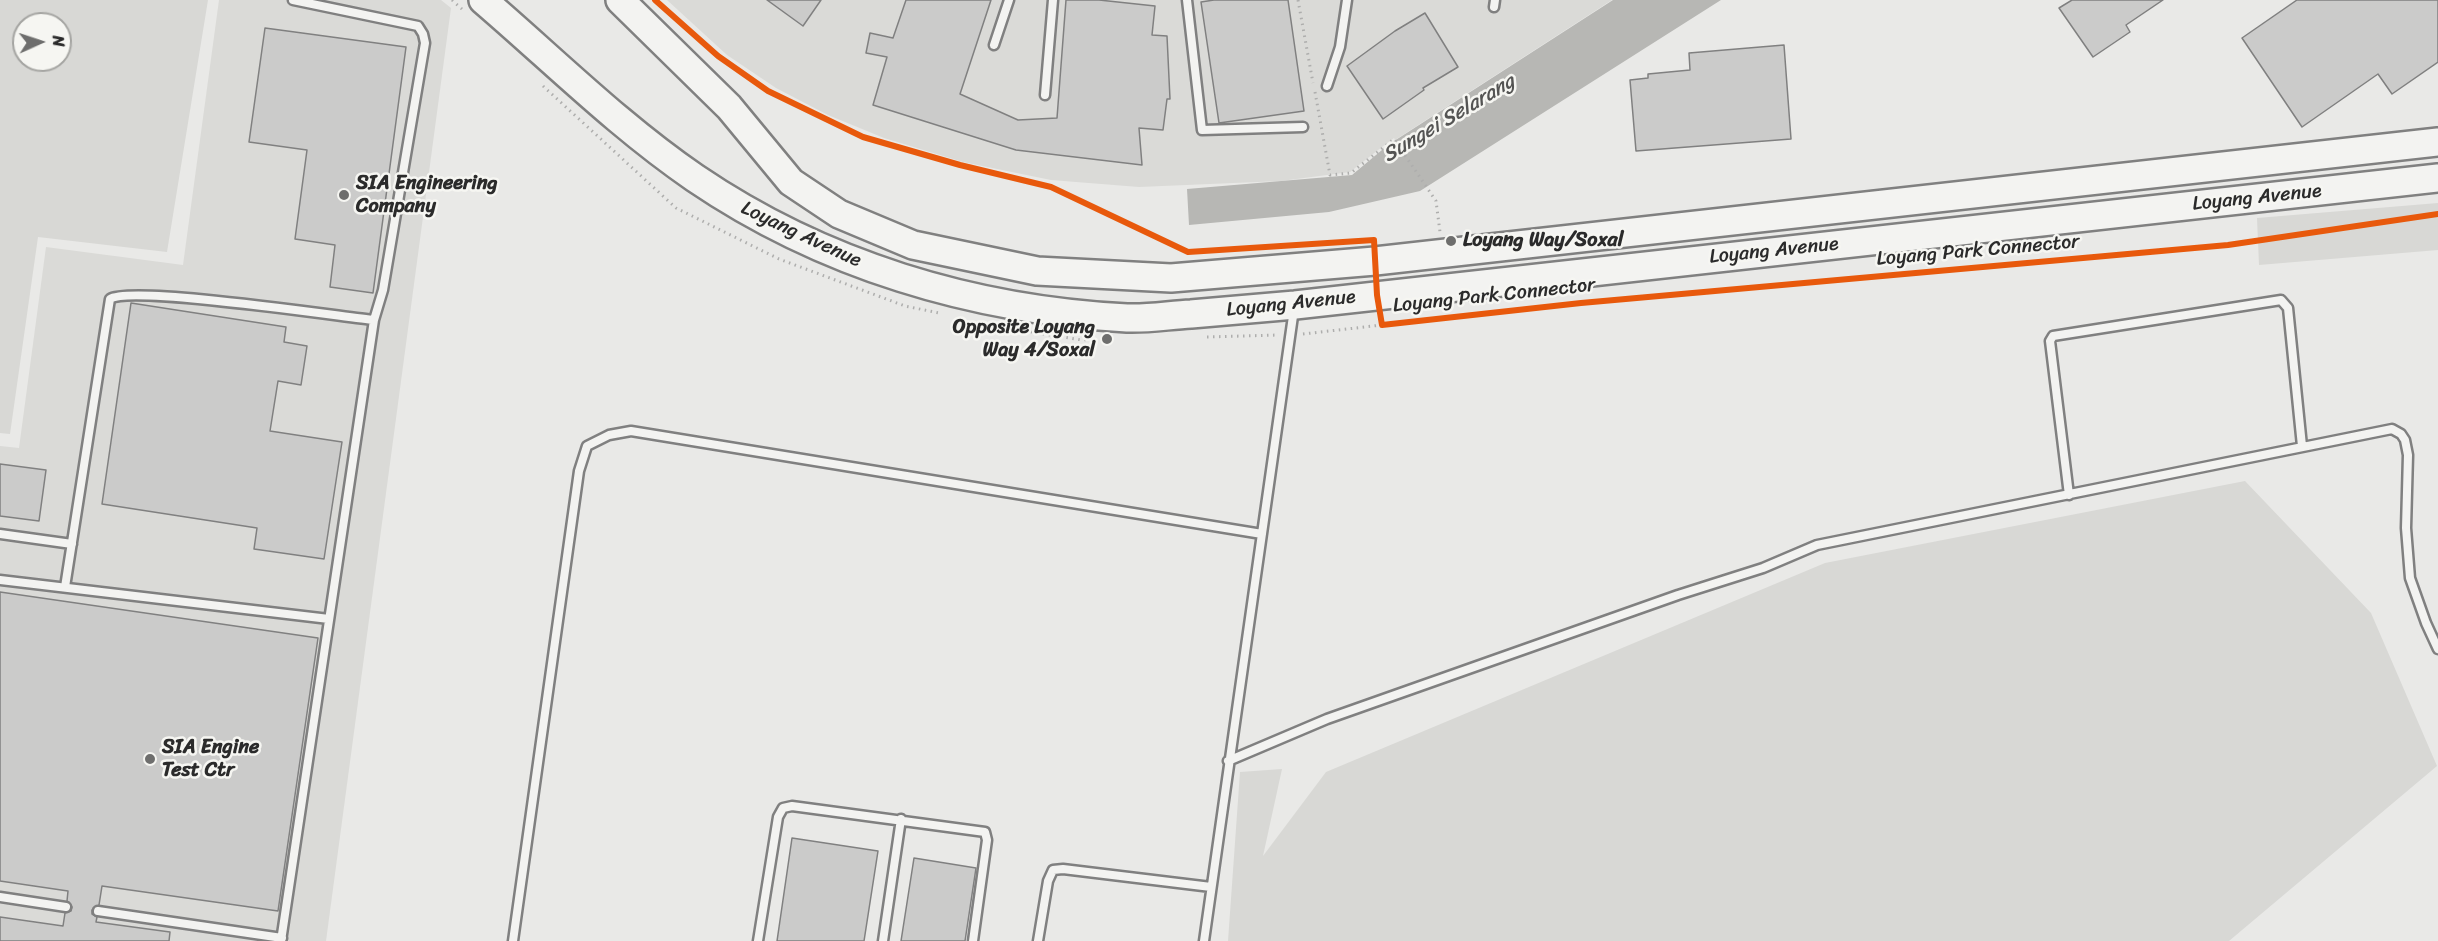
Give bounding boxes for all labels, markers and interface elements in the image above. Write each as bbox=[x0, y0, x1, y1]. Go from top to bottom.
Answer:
north arrow bbox=[12, 12, 72, 72]
text: N bbox=[44, 35, 73, 47]
water label: Sungei Selarang bbox=[1378, 70, 1520, 168]
place label: SIA Engineering Company bbox=[356, 172, 498, 219]
street label: Loyang Avenue bbox=[2191, 179, 2323, 217]
marker: SIA Engineering Company bbox=[337, 188, 351, 202]
street label: Loyang Avenue bbox=[737, 197, 865, 273]
place label: Loyang Way/Soxal bbox=[1463, 229, 1623, 253]
street label: Loyang Park Connector bbox=[1876, 230, 2080, 272]
street label: Loyang Avenue bbox=[1708, 232, 1840, 270]
marker: Loyang Way/Soxal bbox=[1444, 234, 1458, 248]
street label: Loyang Park Connector bbox=[1392, 273, 1596, 319]
street label: Loyang Avenue bbox=[1225, 285, 1357, 323]
place label: Opposite Loyang Way 4/Soxal bbox=[953, 316, 1095, 363]
marker: Opposite Loyang Way 4/Soxal bbox=[1100, 332, 1114, 346]
place label: SIA Engine Test Ctr bbox=[162, 736, 259, 783]
marker: SIA Engine Test Ctr bbox=[143, 752, 157, 766]

